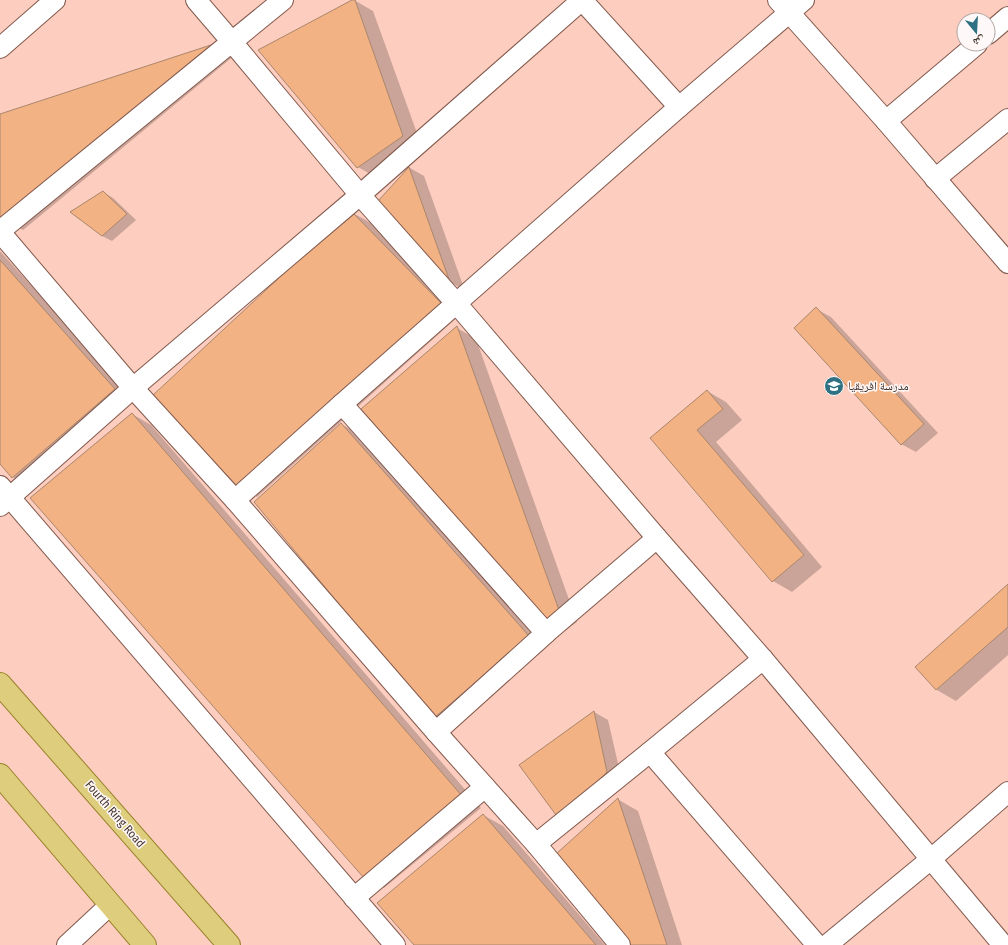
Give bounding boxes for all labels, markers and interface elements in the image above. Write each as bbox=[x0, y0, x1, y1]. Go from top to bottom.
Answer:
north arrow bbox=[956, 12, 996, 52]
text: ش bbox=[971, 32, 986, 49]
school or university icon: مدرسة افريقيا bbox=[823, 375, 845, 397]
place label: مدرسة افريقيا bbox=[848, 379, 909, 393]
street label: Fourth Ring Road bbox=[82, 778, 148, 850]

